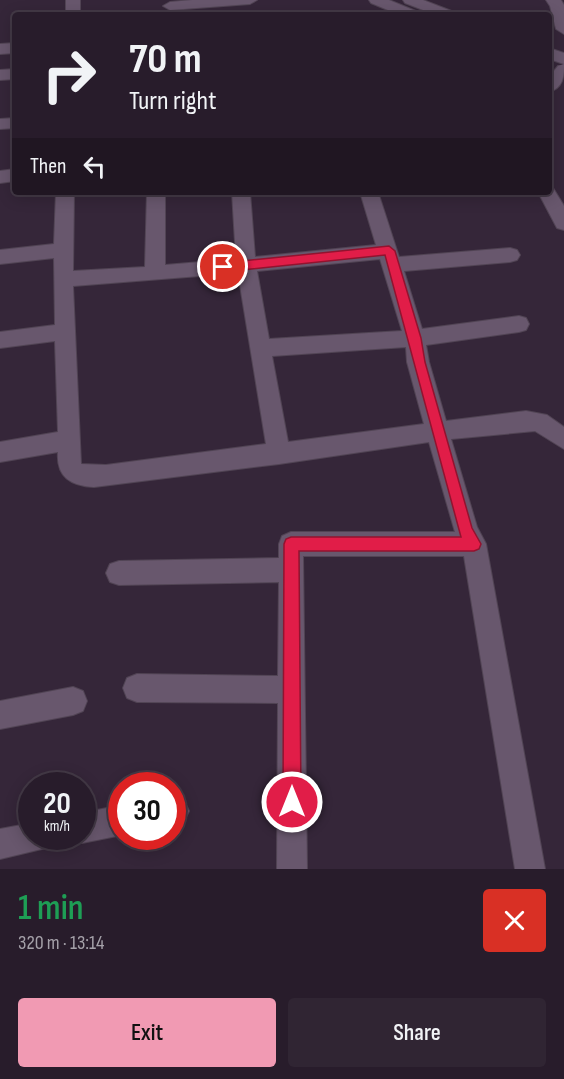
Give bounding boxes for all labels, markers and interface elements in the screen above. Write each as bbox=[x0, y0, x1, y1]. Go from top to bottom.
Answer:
text: 70 m bbox=[129, 34, 202, 85]
icon: right bbox=[30, 36, 108, 114]
text: Turn right bbox=[129, 85, 216, 117]
icon: left bbox=[78, 150, 111, 183]
text: Then bbox=[30, 153, 66, 180]
pin bbox=[197, 241, 248, 292]
icon: arrive bbox=[206, 250, 239, 283]
position arrow bbox=[260, 770, 324, 834]
speed limit sign: 30 bbox=[108, 772, 186, 850]
text: 20 bbox=[43, 786, 71, 822]
text: km/h bbox=[44, 817, 70, 836]
text: 1 min bbox=[18, 887, 83, 930]
button: close bbox=[483, 889, 546, 952]
text: 320 m · 13:14 bbox=[18, 931, 104, 955]
button: Exit bbox=[18, 998, 276, 1067]
button: Share bbox=[288, 998, 546, 1067]

